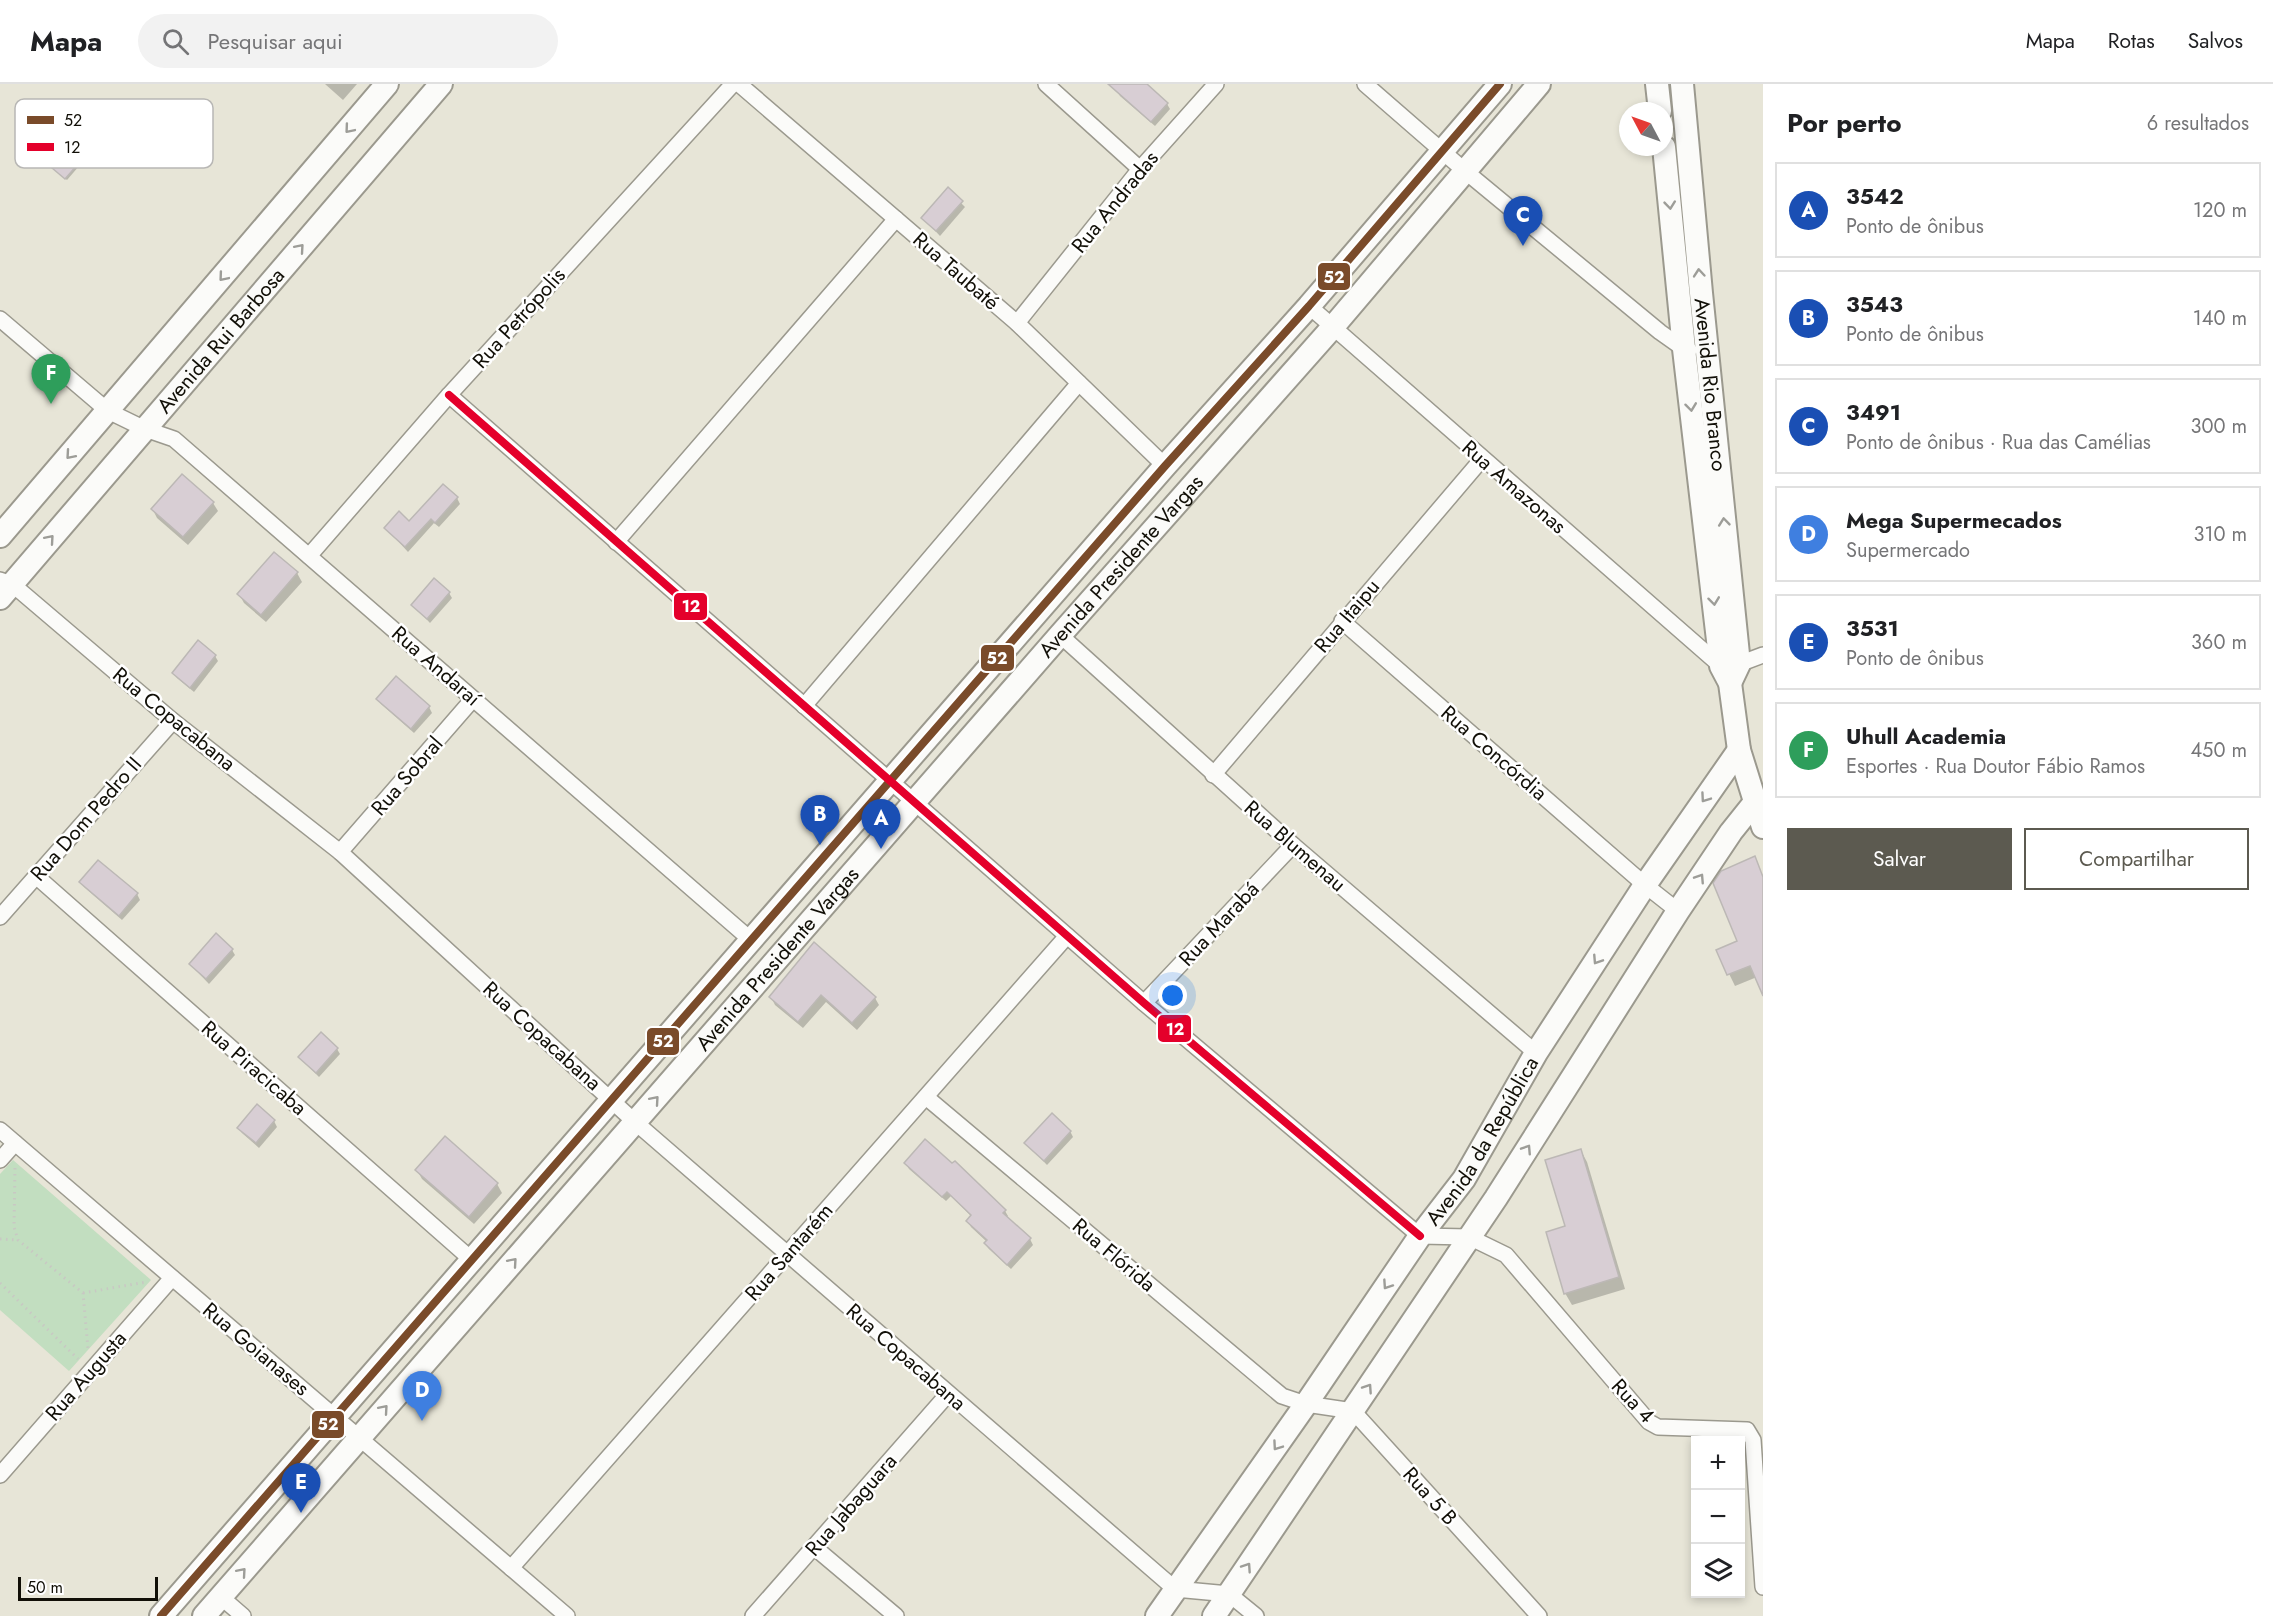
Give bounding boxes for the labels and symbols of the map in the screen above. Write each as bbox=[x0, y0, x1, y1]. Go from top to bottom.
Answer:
legend bbox=[15, 99, 213, 168]
north arrow bbox=[1619, 102, 1673, 156]
text: 52 bbox=[64, 109, 82, 132]
one-way arrow bbox=[345, 122, 356, 133]
text: 12 bbox=[64, 136, 80, 159]
street label: Rua Andradas bbox=[1064, 144, 1166, 260]
pin: C bbox=[1504, 196, 1543, 246]
one-way arrow bbox=[1663, 201, 1676, 210]
street label: Rua Taubaté bbox=[906, 225, 1006, 317]
one-way arrow bbox=[293, 244, 304, 255]
street label: Avenida Rui Barbosa bbox=[150, 261, 292, 420]
street label: Rua Petrópolis bbox=[466, 261, 572, 375]
line badge: 52 bbox=[1317, 262, 1351, 291]
text: 52 bbox=[1324, 266, 1344, 289]
one-way arrow bbox=[1693, 269, 1706, 278]
one-way arrow bbox=[219, 270, 230, 281]
street label: Avenida Rio Branco bbox=[1687, 297, 1734, 473]
pin: F bbox=[32, 354, 70, 404]
one-way arrow bbox=[1684, 402, 1697, 411]
street label: Rua Amazonas bbox=[1455, 433, 1573, 541]
one-way arrow bbox=[66, 448, 77, 459]
street label: Avenida Presidente Vargas bbox=[1032, 468, 1210, 664]
one-way arrow bbox=[1719, 518, 1731, 527]
one-way arrow bbox=[43, 535, 54, 546]
street label: Rua Itaipu bbox=[1307, 573, 1387, 659]
line badge: 12 bbox=[673, 592, 708, 621]
text: 12 bbox=[682, 595, 700, 618]
one-way arrow bbox=[1707, 596, 1719, 605]
street label: Rua Andaraí bbox=[385, 619, 488, 714]
line badge: 52 bbox=[980, 644, 1015, 672]
text: 52 bbox=[987, 647, 1007, 670]
street label: Rua Copacabana bbox=[106, 660, 242, 778]
street label: Rua Concórdia bbox=[1434, 698, 1554, 808]
street label: Rua Sobral bbox=[364, 730, 450, 822]
street label: Rua Dom Pedro II bbox=[23, 750, 149, 888]
one-way arrow bbox=[1701, 791, 1712, 802]
street label: Rua Blumenau bbox=[1238, 793, 1352, 899]
pin: B bbox=[800, 796, 840, 845]
pin: A bbox=[862, 800, 900, 849]
street label: Avenida Presidente Vargas bbox=[689, 860, 866, 1058]
one-way arrow bbox=[1693, 874, 1704, 885]
street label: Rua Marabá bbox=[1172, 875, 1266, 973]
one-way arrow bbox=[1593, 953, 1604, 964]
street label: Rua Copacabana bbox=[476, 975, 608, 1097]
your location bbox=[1158, 981, 1187, 1010]
street label: Rua Piracicaba bbox=[195, 1014, 313, 1122]
line badge: 12 bbox=[1157, 1014, 1192, 1043]
text: 12 bbox=[1166, 1018, 1184, 1041]
line badge: 52 bbox=[646, 1027, 680, 1056]
text: 52 bbox=[653, 1030, 673, 1053]
street label: Avenida da República bbox=[1418, 1051, 1546, 1232]
one-way arrow bbox=[648, 1096, 659, 1106]
one-way arrow bbox=[1520, 1145, 1532, 1155]
street label: Rua Santarém bbox=[738, 1196, 840, 1308]
street label: Rua Flórida bbox=[1066, 1211, 1162, 1299]
one-way arrow bbox=[506, 1258, 517, 1269]
one-way arrow bbox=[1383, 1278, 1394, 1289]
street label: Rua Goianases bbox=[196, 1295, 316, 1403]
street label: Rua Copacabana bbox=[839, 1296, 973, 1418]
street label: Rua Augusta bbox=[39, 1325, 133, 1427]
pin: D bbox=[402, 1372, 442, 1421]
street label: Rua 4 bbox=[1604, 1372, 1662, 1430]
one-way arrow bbox=[1361, 1384, 1372, 1395]
one-way arrow bbox=[377, 1405, 388, 1416]
line badge: 52 bbox=[311, 1410, 345, 1439]
text: 52 bbox=[318, 1413, 338, 1436]
one-way arrow bbox=[1273, 1439, 1284, 1450]
street label: Rua Jabaguara bbox=[798, 1447, 904, 1563]
street label: Rua 5 B bbox=[1396, 1460, 1464, 1532]
pin: E bbox=[282, 1464, 320, 1513]
one-way arrow bbox=[1240, 1563, 1251, 1574]
one-way arrow bbox=[235, 1568, 246, 1579]
scale bar bbox=[18, 1574, 158, 1602]

